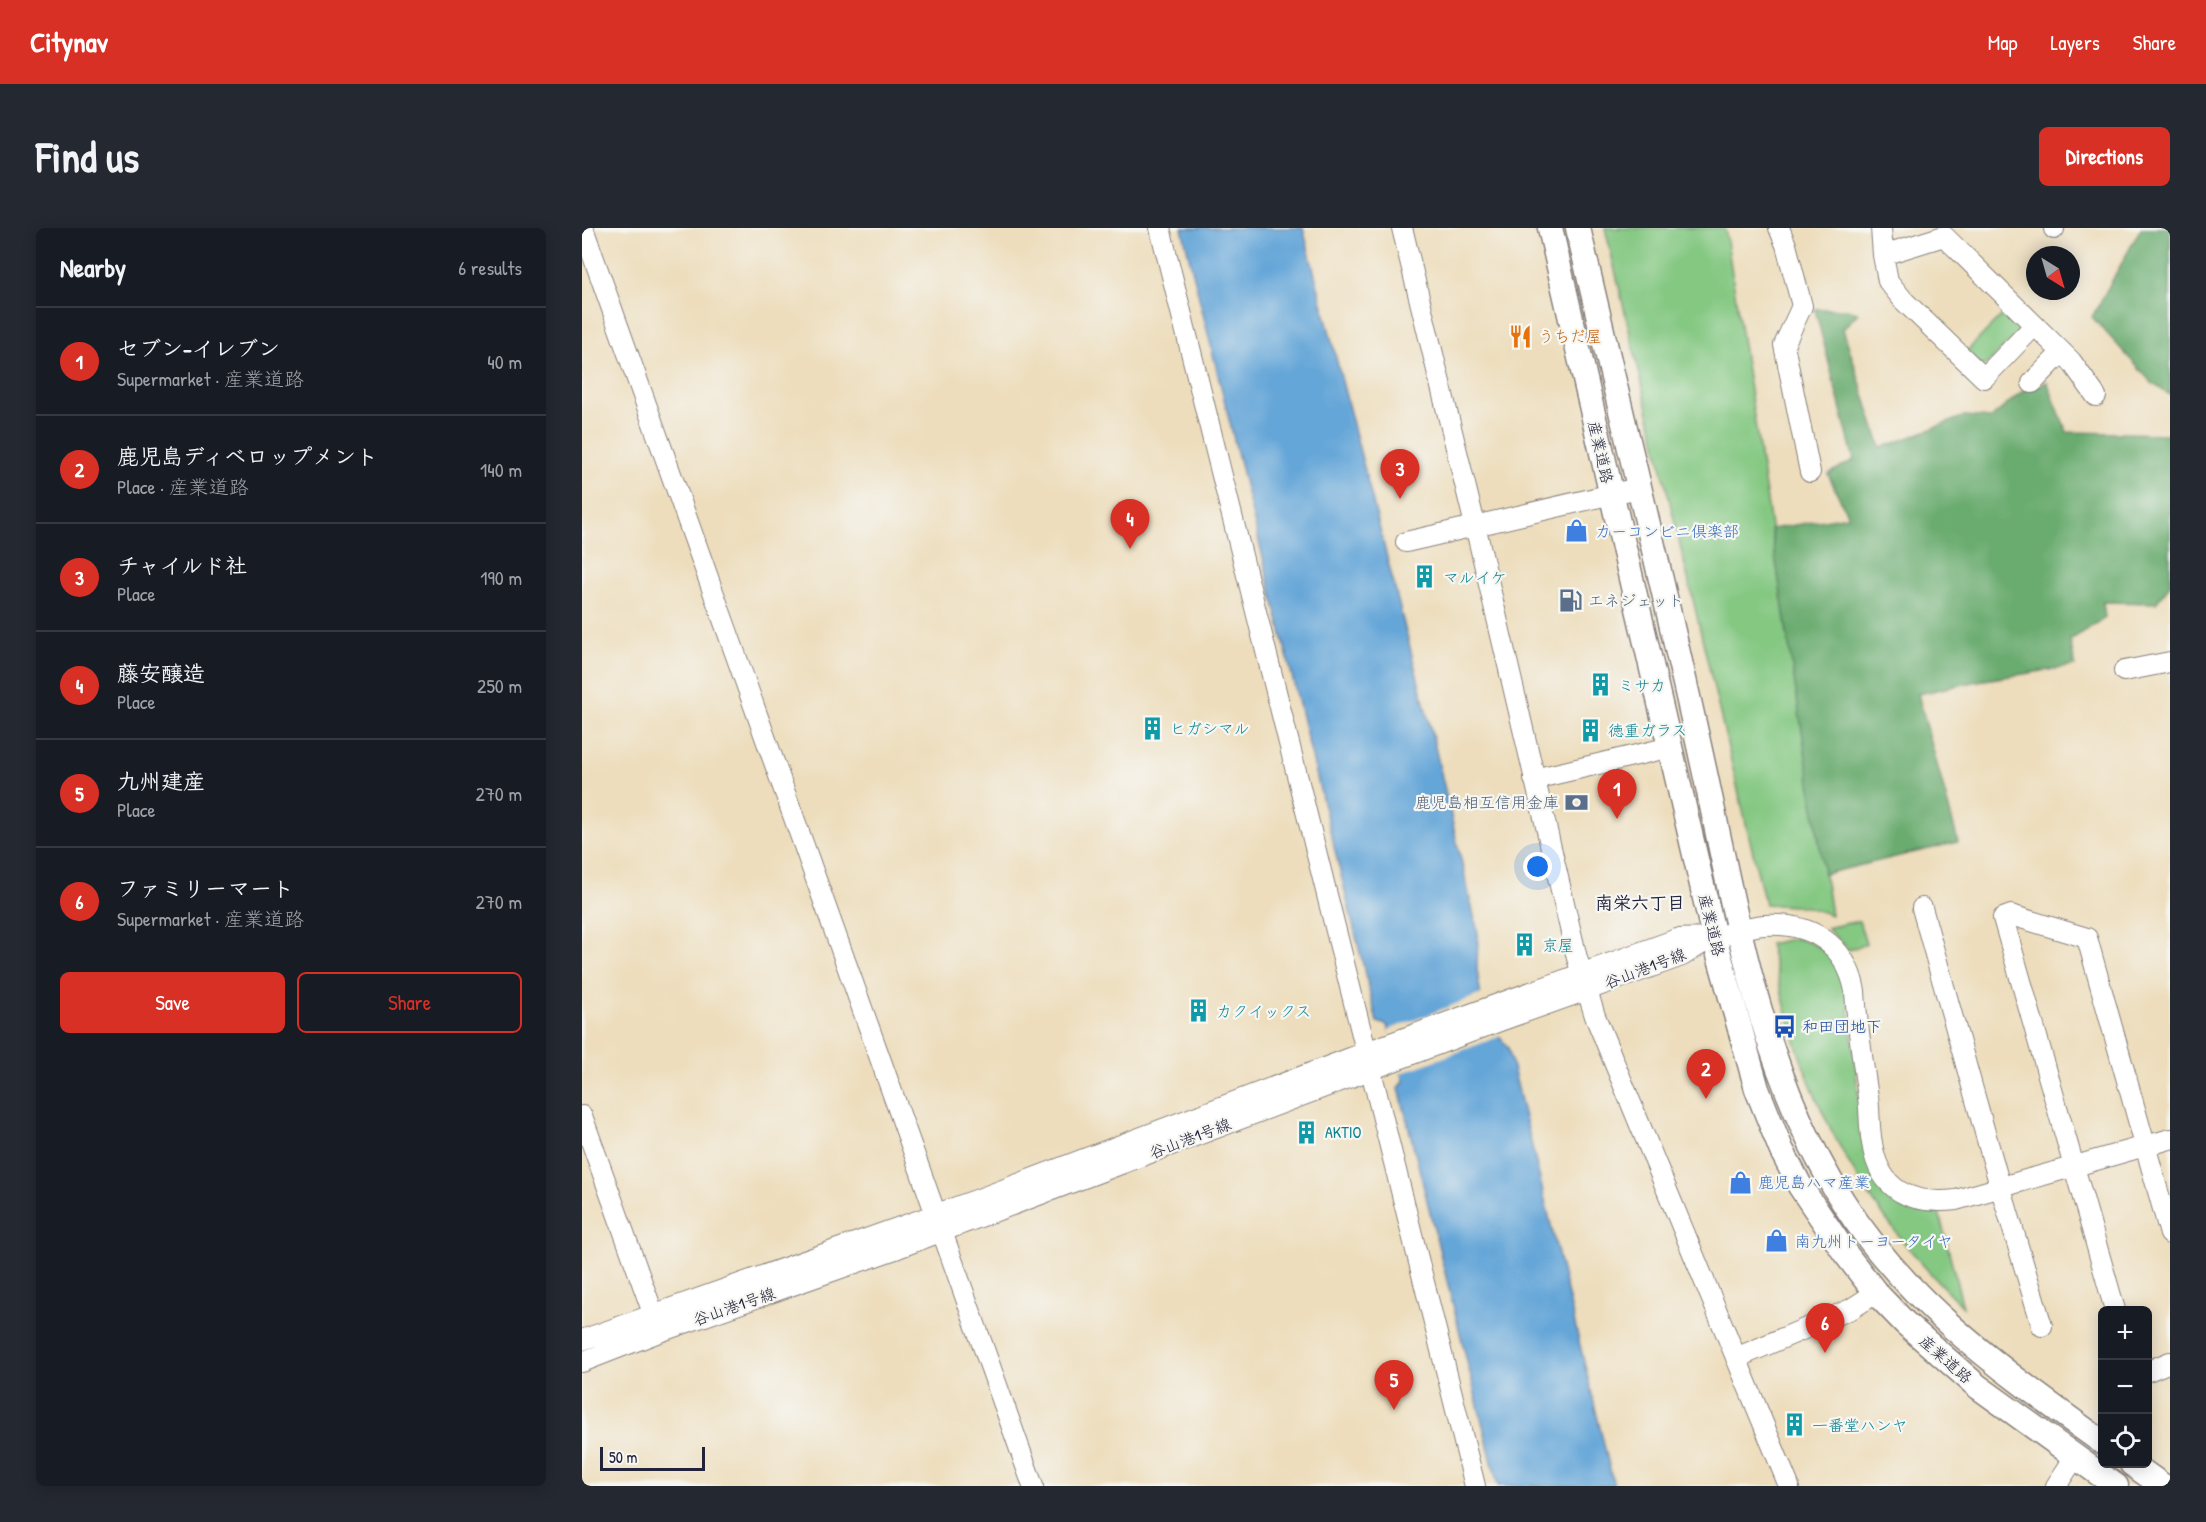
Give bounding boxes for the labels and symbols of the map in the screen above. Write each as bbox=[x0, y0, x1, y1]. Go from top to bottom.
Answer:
north arrow bbox=[2026, 246, 2080, 300]
restaurant icon: うちだ屋 bbox=[1507, 323, 1533, 349]
place label: うちだ屋 bbox=[1538, 325, 1602, 347]
street label: 産業道路 bbox=[1583, 418, 1619, 486]
pin: 3 bbox=[1380, 450, 1420, 499]
pin: 4 bbox=[1110, 500, 1150, 549]
shop icon: カーコンビニ倶楽部 bbox=[1564, 518, 1590, 544]
place label: カーコンビニ倶楽部 bbox=[1595, 520, 1739, 542]
building icon: マルイケ bbox=[1412, 564, 1438, 590]
place label: マルイケ bbox=[1443, 566, 1507, 588]
fuel station icon: エネジェット bbox=[1557, 587, 1583, 613]
place label: エネジェット bbox=[1588, 589, 1684, 611]
building icon: ミサカ bbox=[1587, 672, 1613, 698]
place label: ミサカ bbox=[1618, 674, 1666, 696]
building icon: ヒガシマル bbox=[1139, 715, 1165, 741]
place label: ヒガシマル bbox=[1170, 717, 1250, 739]
building icon: 徳重ガラス bbox=[1577, 717, 1603, 743]
place label: 徳重ガラス bbox=[1608, 719, 1687, 741]
pin: 1 bbox=[1598, 770, 1636, 819]
bank icon: 鹿児島相互信用金庫 bbox=[1564, 789, 1590, 815]
place label: 鹿児島相互信用金庫 bbox=[1415, 791, 1559, 813]
your location bbox=[1523, 852, 1552, 881]
district label: 南栄六丁目 bbox=[1595, 890, 1685, 915]
street label: 産業道路 bbox=[1694, 891, 1730, 959]
building icon: 京屋 bbox=[1511, 932, 1537, 958]
place label: 京屋 bbox=[1542, 934, 1574, 956]
street label: 谷山港1号線 bbox=[1601, 942, 1689, 994]
building icon: カクイックス bbox=[1185, 998, 1211, 1024]
place label: カクイックス bbox=[1216, 1000, 1311, 1022]
bus stop icon: 和田団地下 bbox=[1771, 1013, 1797, 1039]
place label: 和田団地下 bbox=[1802, 1015, 1882, 1037]
pin: 2 bbox=[1686, 1050, 1726, 1099]
street label: 谷山港1号線 bbox=[1146, 1112, 1234, 1164]
building icon: AKTIO bbox=[1294, 1119, 1320, 1145]
place label: AKTIO bbox=[1325, 1121, 1361, 1143]
shop icon: 鹿児島ハマ産業 bbox=[1727, 1169, 1753, 1195]
place label: 鹿児島ハマ産業 bbox=[1758, 1171, 1870, 1193]
shop icon: 南九州トーヨータイヤ bbox=[1764, 1228, 1790, 1254]
place label: 南九州トーヨータイヤ bbox=[1795, 1230, 1953, 1252]
street label: 谷山港1号線 bbox=[690, 1282, 778, 1330]
pin: 6 bbox=[1806, 1304, 1844, 1353]
street label: 産業道路 bbox=[1915, 1330, 1977, 1388]
pin: 5 bbox=[1374, 1360, 1414, 1410]
building icon: 一番堂ハンヤ bbox=[1781, 1412, 1807, 1438]
place label: 一番堂ハンヤ bbox=[1812, 1414, 1908, 1436]
scale bar bbox=[600, 1444, 705, 1472]

